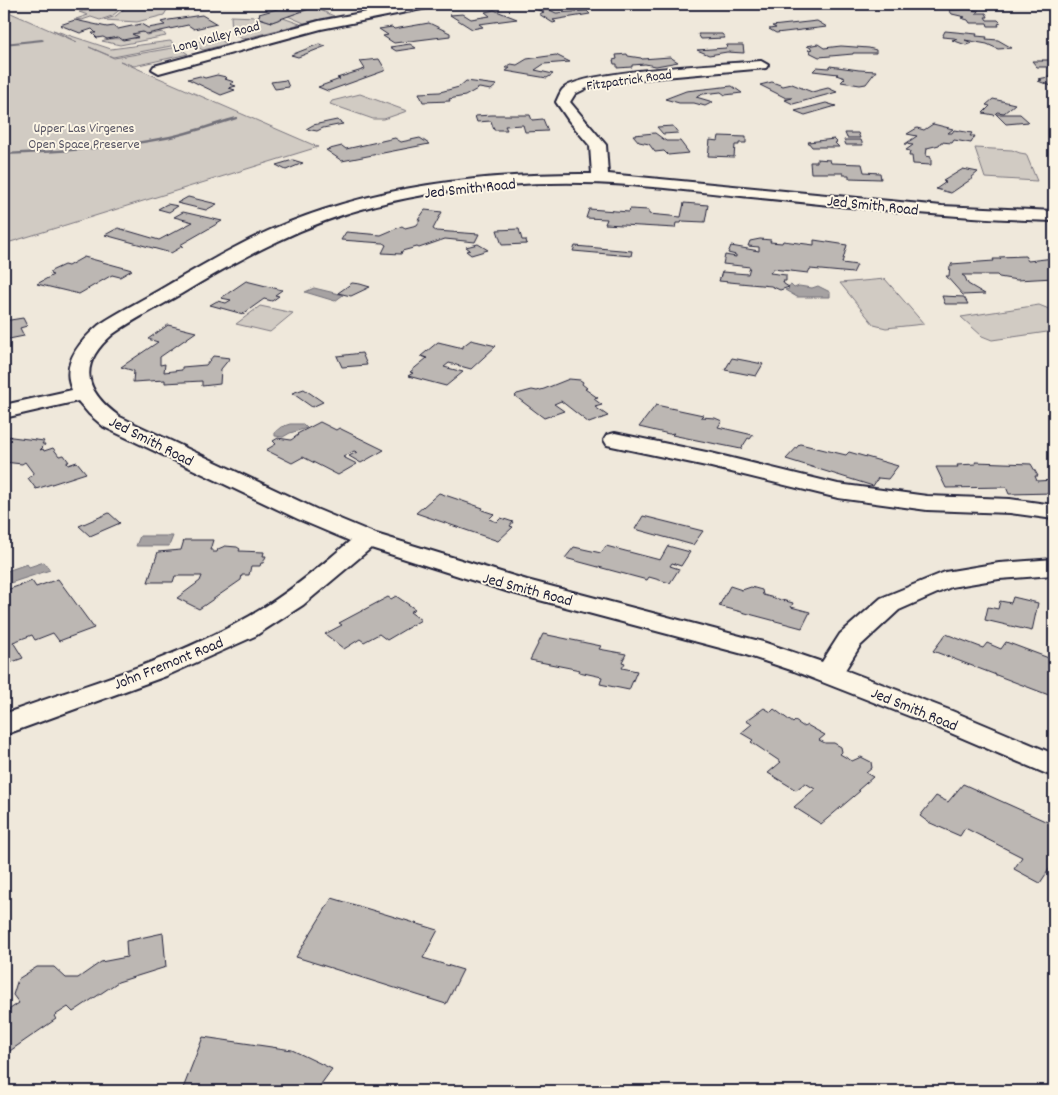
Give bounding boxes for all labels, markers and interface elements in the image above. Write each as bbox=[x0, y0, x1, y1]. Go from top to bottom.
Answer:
street label: Long Valley Road bbox=[171, 17, 262, 59]
street label: Fitzpatrick Road bbox=[585, 65, 673, 97]
park label: Upper Las Virgenes Open Space Preserve bbox=[28, 119, 140, 155]
street label: Jed Smith Road bbox=[423, 173, 517, 206]
street label: Jed Smith Road bbox=[826, 190, 920, 223]
street label: Jed Smith Road bbox=[105, 411, 197, 473]
street label: Jed Smith Road bbox=[480, 567, 575, 613]
street label: John Fremont Road bbox=[111, 632, 227, 697]
street label: Jed Smith Road bbox=[867, 682, 961, 738]

